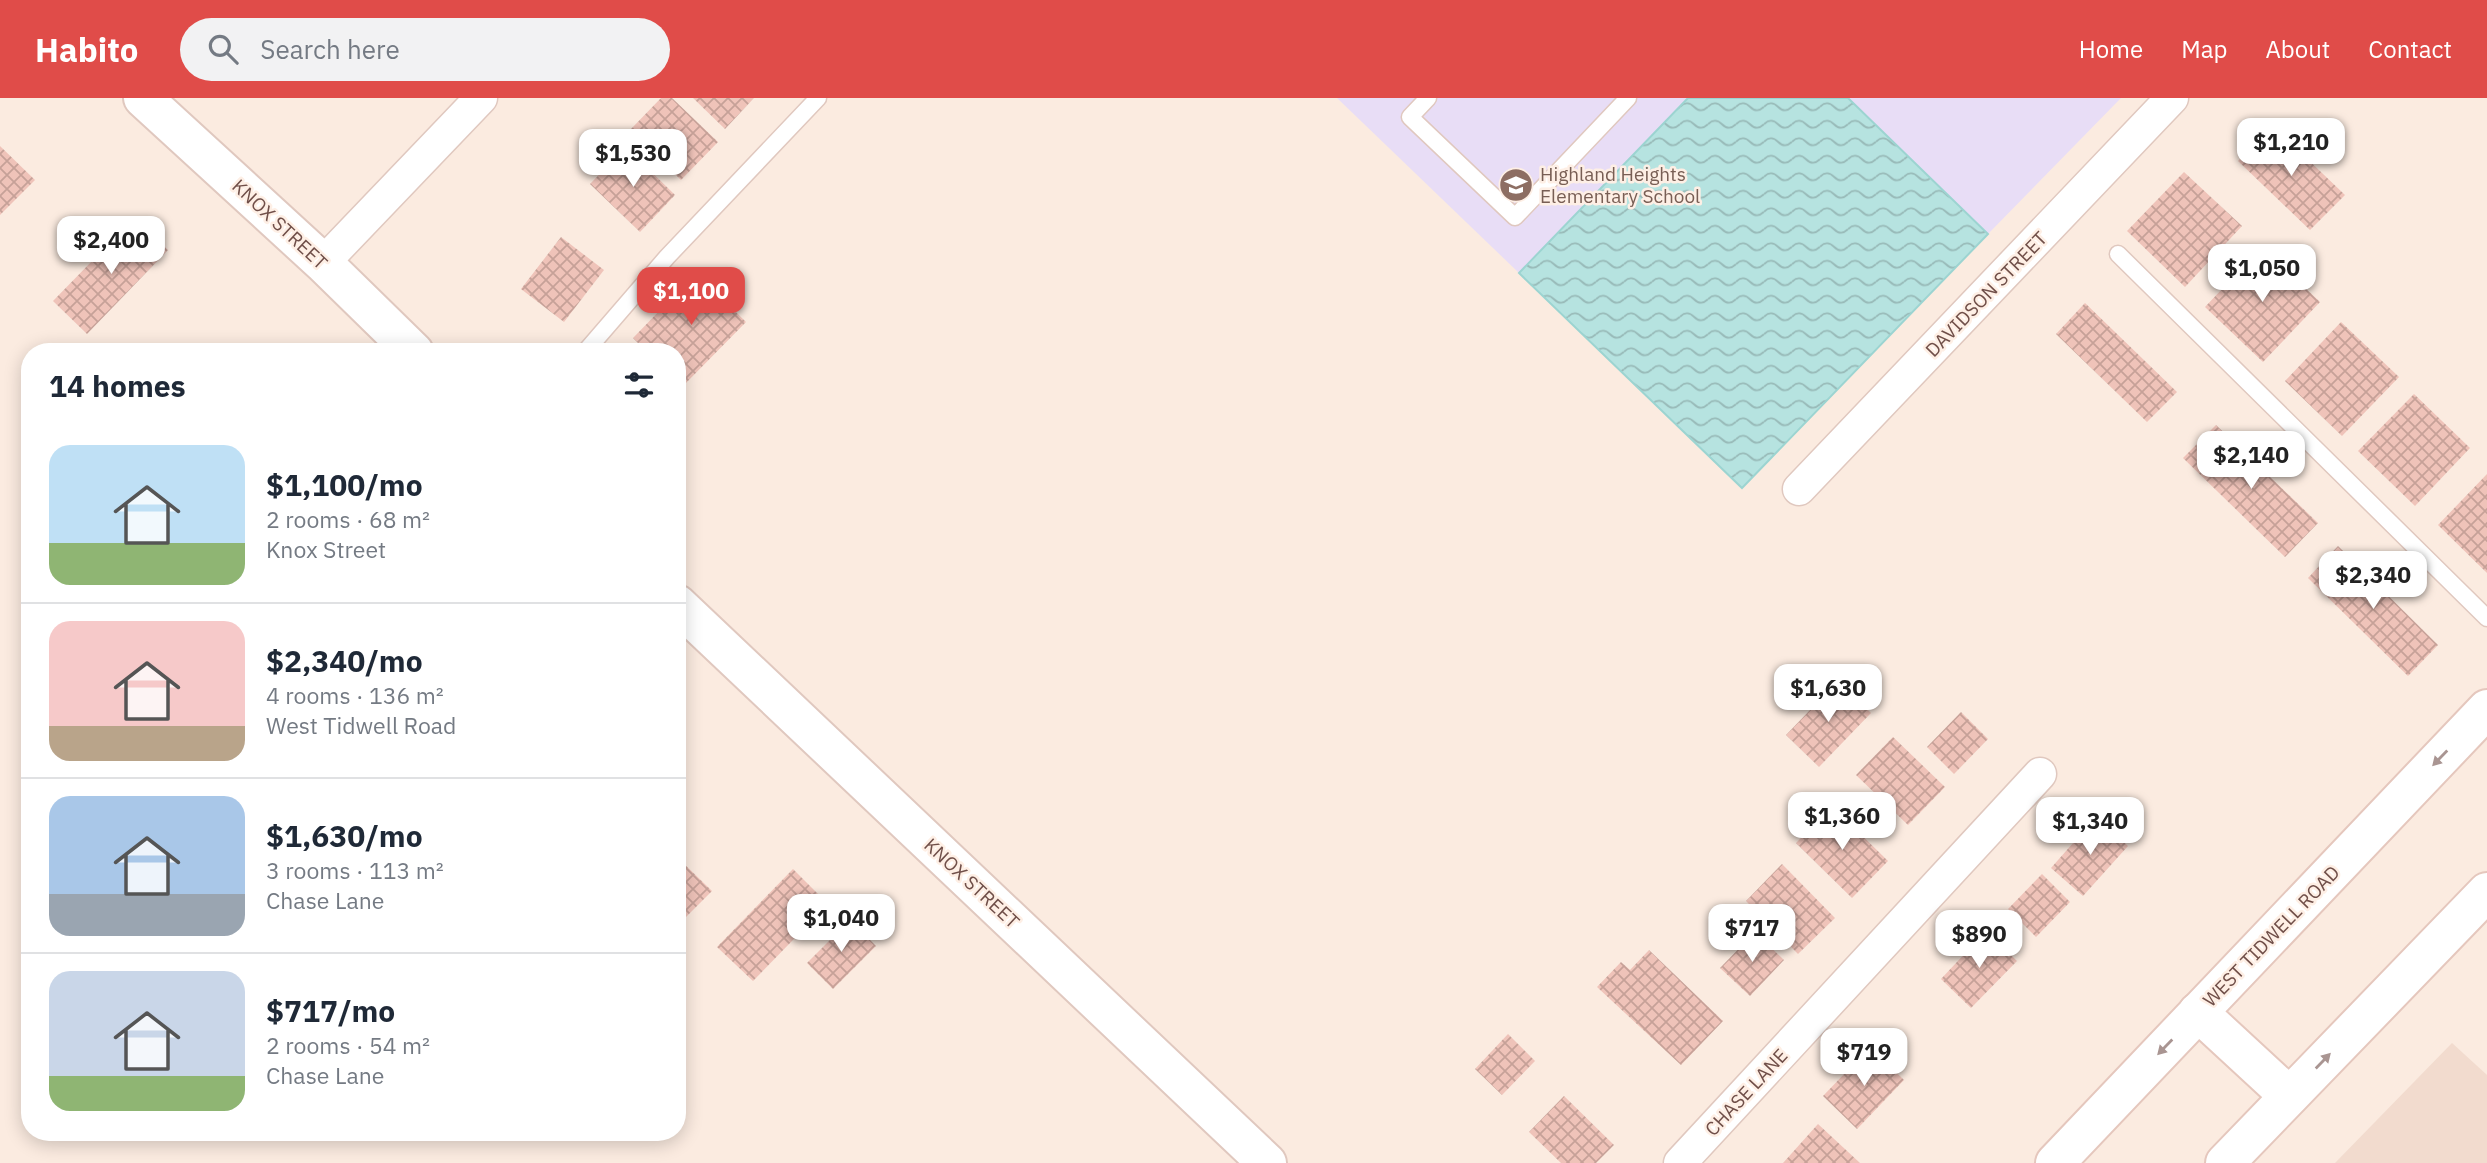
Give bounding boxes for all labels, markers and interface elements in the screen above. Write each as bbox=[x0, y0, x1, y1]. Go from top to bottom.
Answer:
search box bbox=[180, 18, 670, 81]
text: Habito bbox=[35, 28, 138, 71]
icon: search bbox=[204, 30, 242, 68]
text: Search here bbox=[260, 32, 400, 66]
text: Home bbox=[2079, 33, 2143, 65]
text: Map bbox=[2181, 33, 2227, 65]
text: About bbox=[2265, 33, 2330, 65]
text: Contact bbox=[2368, 33, 2452, 65]
pin: $1,210 bbox=[2234, 118, 2348, 178]
text: $1,210 bbox=[2253, 126, 2329, 156]
pin: $1,530 bbox=[576, 130, 690, 189]
text: $1,530 bbox=[595, 137, 671, 167]
place label: Highland Heights Elementary School bbox=[1540, 162, 1700, 208]
school or university icon: Highland Heights Elementary School bbox=[1497, 166, 1535, 204]
street label: KNOX STREET bbox=[227, 174, 333, 274]
pin: $2,400 bbox=[54, 216, 168, 276]
text: $2,400 bbox=[73, 224, 149, 254]
street label: DAVIDSON STREET bbox=[1920, 226, 2052, 362]
pin: $1,050 bbox=[2205, 244, 2319, 304]
text: $1,050 bbox=[2224, 252, 2300, 282]
pin: $1,100 bbox=[634, 268, 748, 327]
text: $1,100 bbox=[653, 275, 729, 305]
text: 14 homes bbox=[49, 366, 186, 405]
icon: filters bbox=[620, 366, 658, 404]
pin: $2,140 bbox=[2194, 432, 2308, 491]
text: $2,140 bbox=[2213, 439, 2289, 469]
text: $1,100/mo bbox=[266, 465, 423, 504]
icon: home bbox=[105, 473, 189, 557]
text: 2 rooms · 68 m² bbox=[266, 504, 430, 534]
text: Knox Street bbox=[266, 534, 386, 564]
pin: $2,340 bbox=[2316, 552, 2430, 611]
text: $2,340 bbox=[2335, 559, 2411, 589]
text: $2,340/mo bbox=[266, 641, 423, 680]
icon: home bbox=[105, 649, 189, 733]
pin: $1,630 bbox=[1771, 664, 1885, 724]
text: $1,630 bbox=[1790, 672, 1866, 702]
text: 4 rooms · 136 m² bbox=[266, 680, 444, 710]
text: West Tidwell Road bbox=[266, 710, 456, 740]
one-way arrow bbox=[2432, 749, 2448, 766]
pin: $1,360 bbox=[1785, 792, 1899, 852]
pin: $1,340 bbox=[2033, 798, 2147, 857]
text: $1,360 bbox=[1804, 800, 1880, 830]
text: $1,340 bbox=[2052, 805, 2128, 835]
text: $1,630/mo bbox=[266, 816, 423, 855]
icon: home bbox=[105, 824, 189, 908]
street label: KNOX STREET bbox=[919, 833, 1025, 933]
text: 3 rooms · 113 m² bbox=[266, 855, 444, 885]
street label: WEST TIDWELL ROAD bbox=[2197, 860, 2345, 1012]
text: Chase Lane bbox=[266, 885, 384, 915]
pin: $1,040 bbox=[784, 894, 898, 954]
text: $1,040 bbox=[803, 902, 879, 932]
pin: $717 bbox=[1711, 904, 1793, 964]
pin: $890 bbox=[1938, 910, 2020, 970]
text: $717 bbox=[1724, 912, 1780, 942]
text: $890 bbox=[1951, 918, 2007, 948]
text: $717/mo bbox=[266, 991, 395, 1030]
icon: home bbox=[105, 999, 189, 1083]
pin: $719 bbox=[1823, 1028, 1905, 1088]
text: 2 rooms · 54 m² bbox=[266, 1030, 430, 1060]
text: $719 bbox=[1836, 1036, 1892, 1066]
one-way arrow bbox=[2157, 1038, 2173, 1055]
street label: CHASE LANE bbox=[1700, 1043, 1792, 1141]
one-way arrow bbox=[2315, 1053, 2331, 1070]
text: Chase Lane bbox=[266, 1060, 384, 1090]

